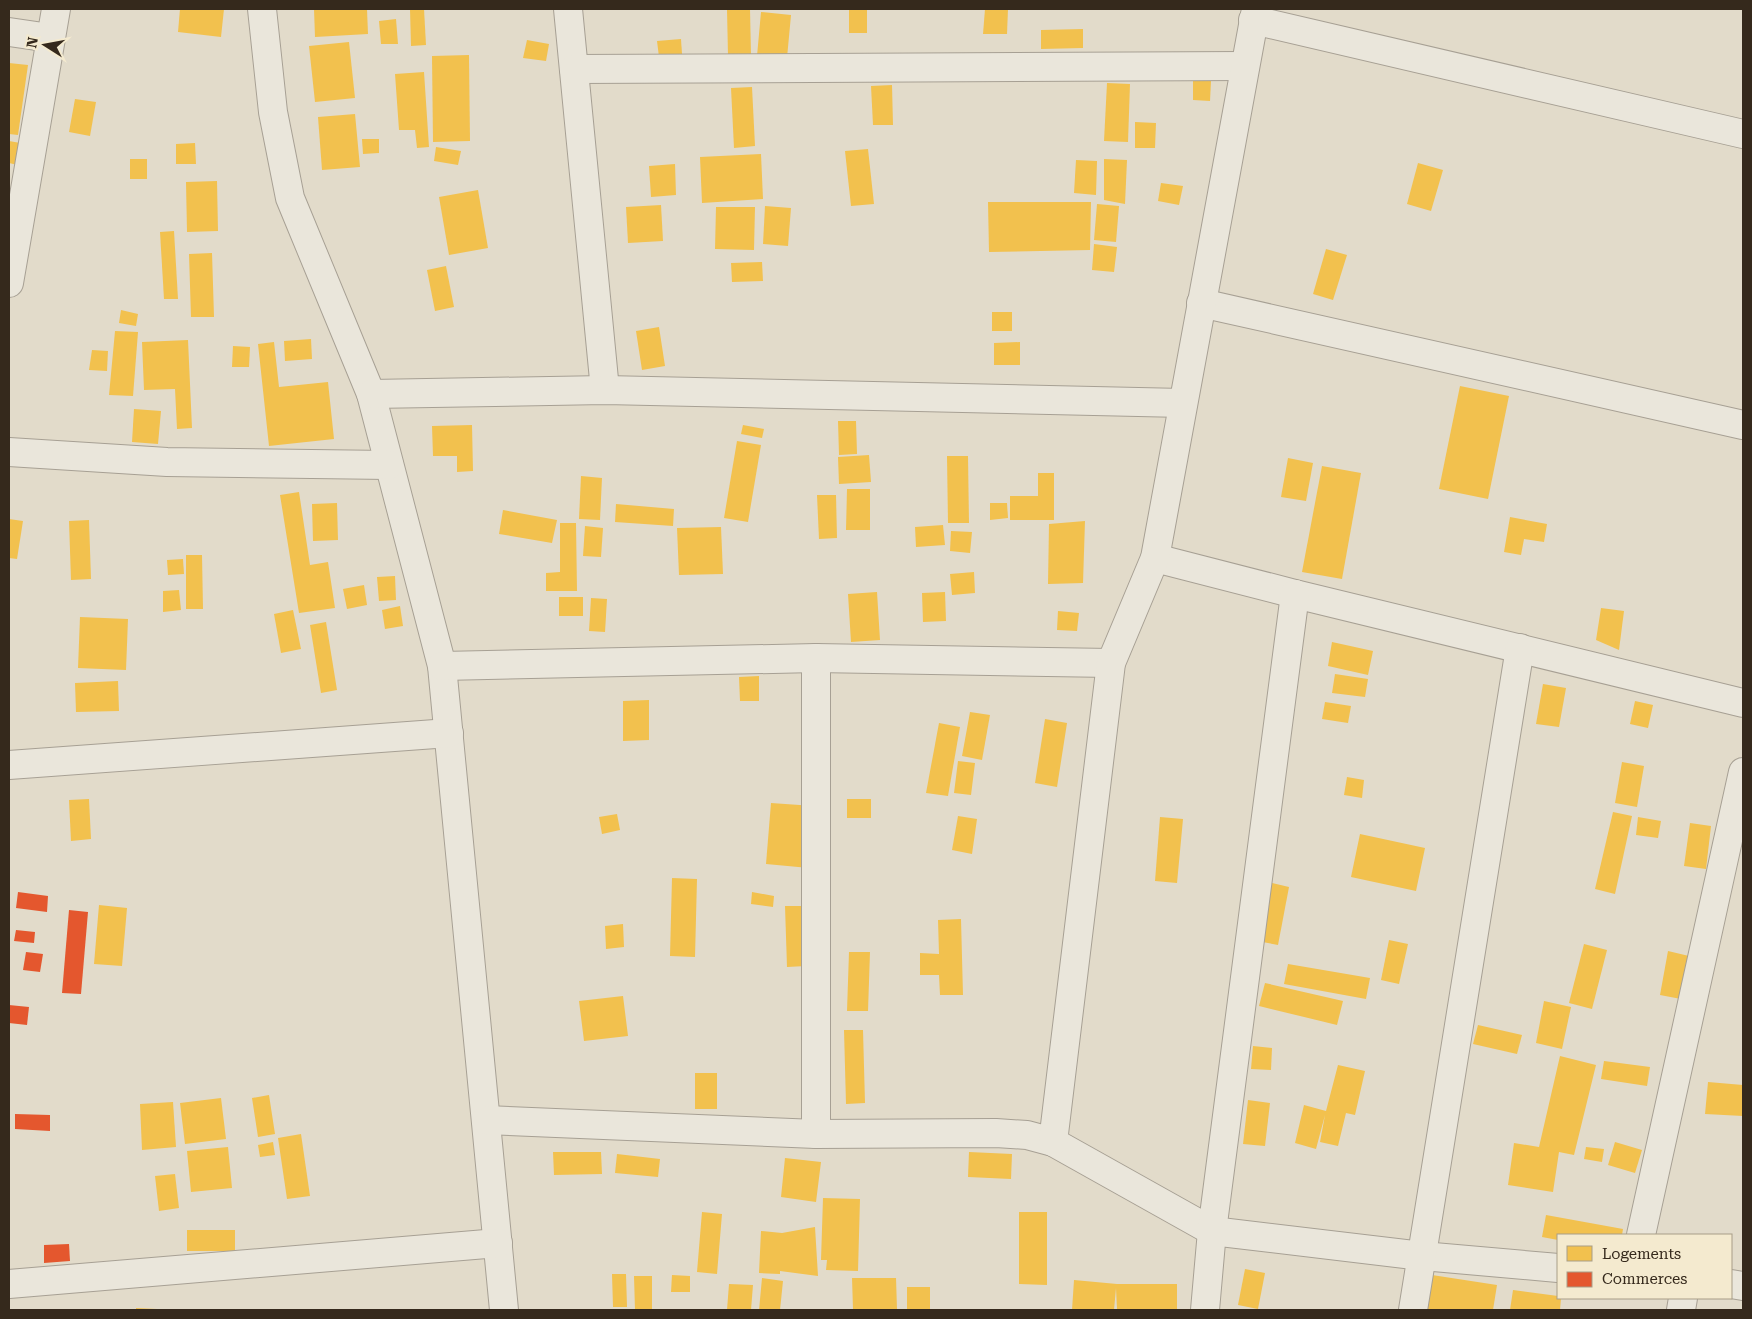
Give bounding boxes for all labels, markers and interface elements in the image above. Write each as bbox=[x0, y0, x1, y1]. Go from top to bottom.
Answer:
north arrow bbox=[20, 20, 70, 70]
text: N bbox=[23, 35, 41, 49]
legend bbox=[1557, 1234, 1732, 1299]
text: Logements bbox=[1602, 1245, 1681, 1263]
text: Commerces bbox=[1602, 1270, 1687, 1288]

